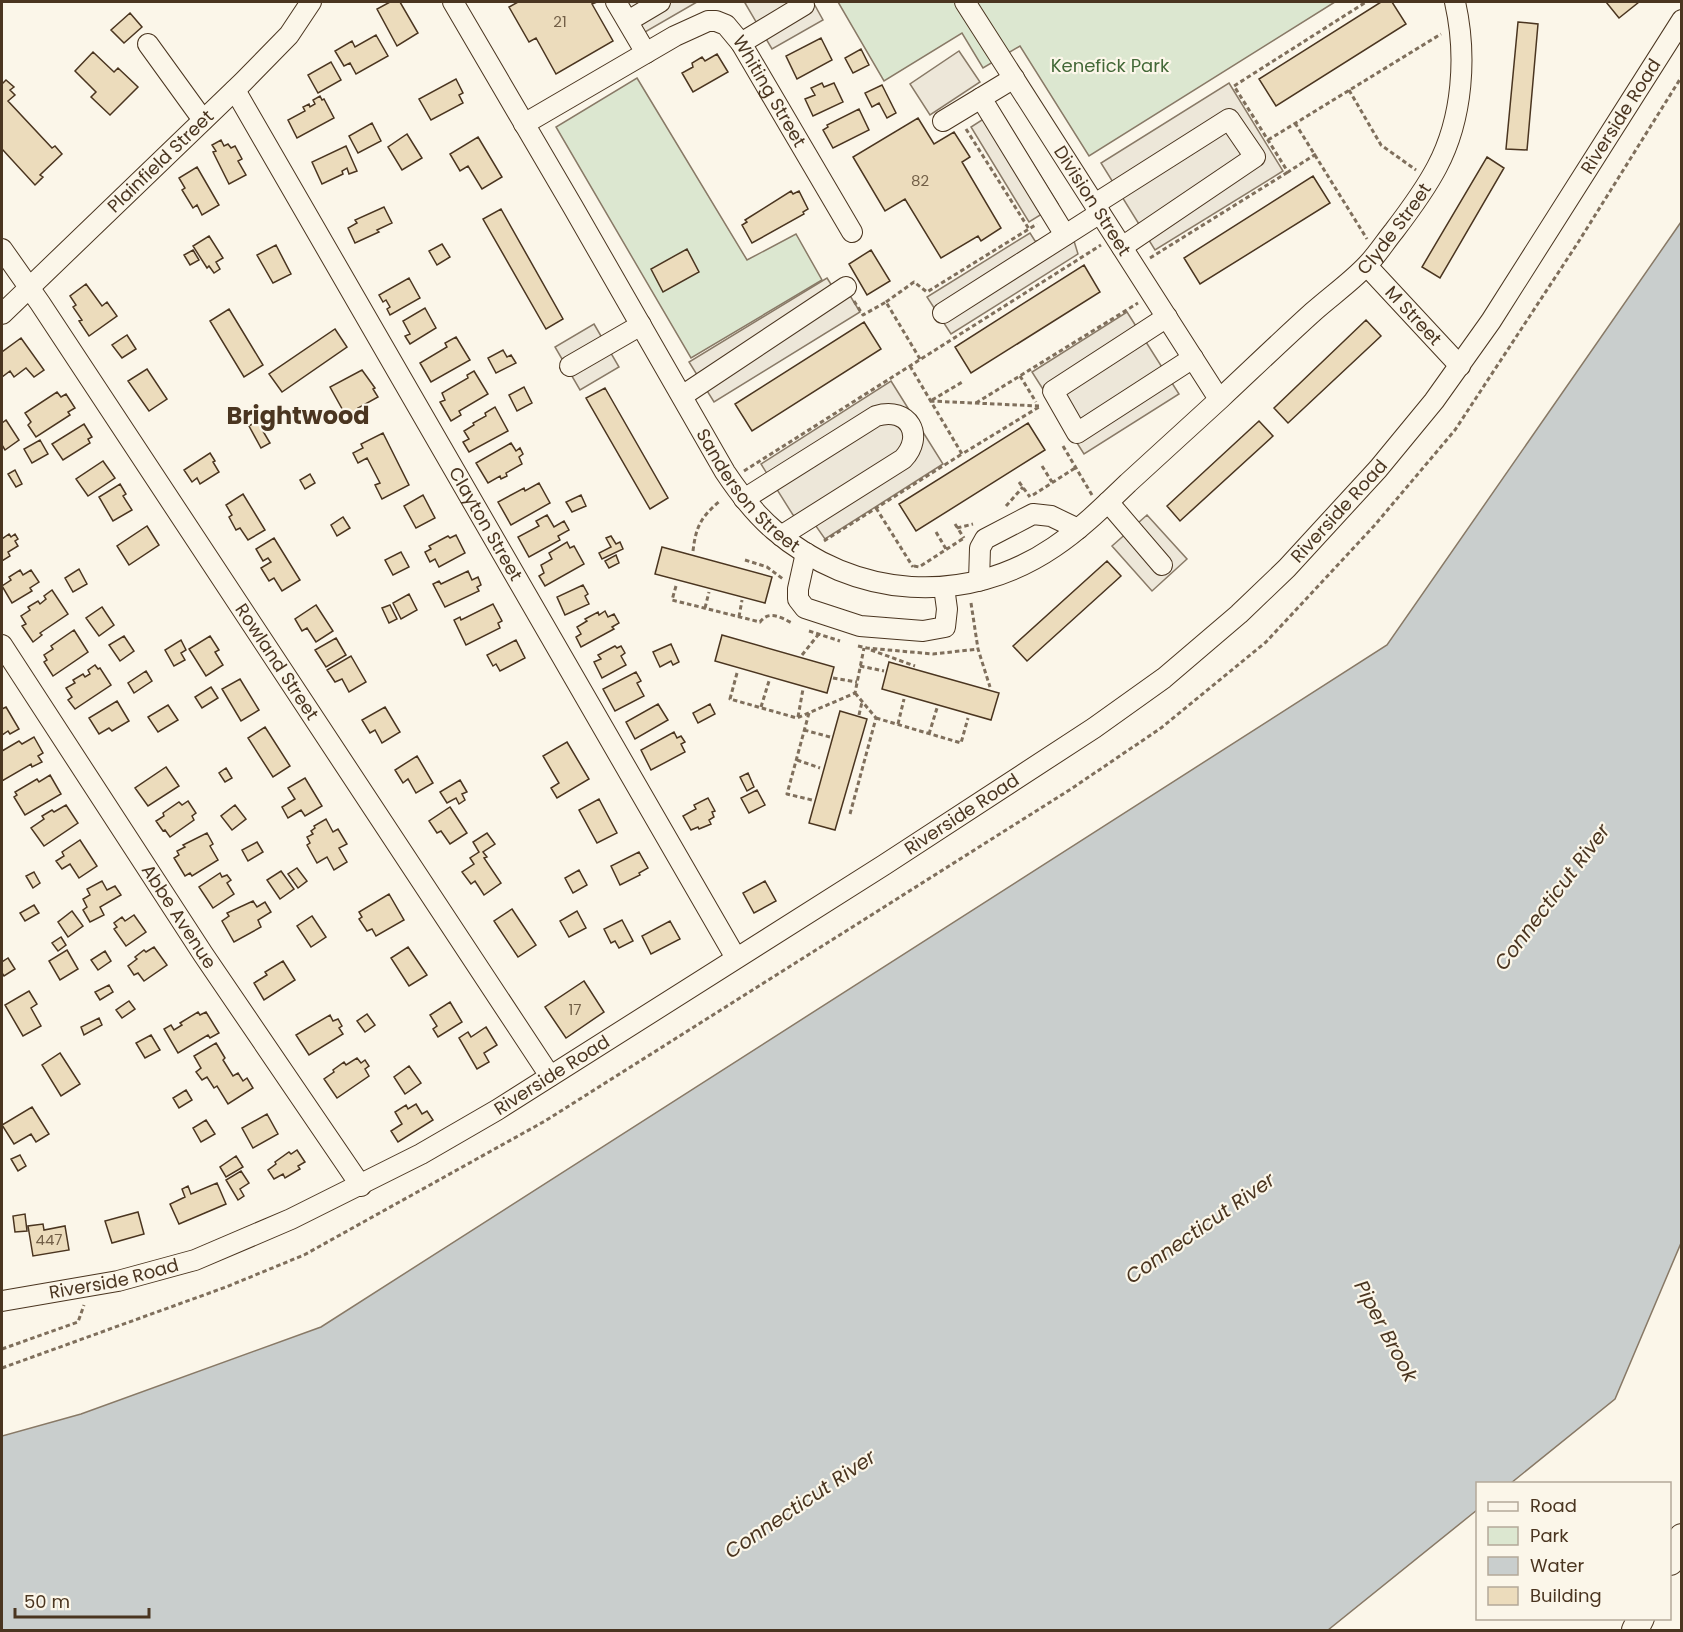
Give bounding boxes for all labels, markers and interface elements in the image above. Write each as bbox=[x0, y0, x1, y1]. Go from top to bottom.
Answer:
house number: 21 bbox=[553, 11, 567, 32]
street label: Whiting Street bbox=[727, 30, 812, 151]
park label: Kenefick Park bbox=[1051, 53, 1170, 78]
street label: Riverside Road bbox=[1574, 54, 1666, 179]
street label: Plainfield Street bbox=[101, 104, 219, 218]
street label: Division Street bbox=[1048, 141, 1137, 260]
house number: 82 bbox=[911, 170, 929, 191]
street label: Clyde Street bbox=[1351, 178, 1437, 280]
street label: M Street bbox=[1380, 280, 1448, 351]
district label: Brightwood bbox=[226, 399, 370, 432]
street label: Sanderson Street bbox=[691, 424, 805, 558]
street label: Riverside Road bbox=[1285, 454, 1393, 568]
street label: Clayton Street bbox=[443, 462, 529, 585]
street label: Rowland Street bbox=[230, 598, 325, 725]
street label: Riverside Road bbox=[899, 767, 1024, 860]
water label: Connecticut River bbox=[1488, 817, 1617, 976]
street label: Abbe Avenue bbox=[136, 859, 222, 974]
house number: 17 bbox=[569, 999, 582, 1020]
street label: Riverside Road bbox=[489, 1029, 614, 1121]
water label: Connecticut River bbox=[1120, 1165, 1281, 1290]
house number: 447 bbox=[35, 1229, 63, 1250]
street label: Riverside Road bbox=[47, 1252, 181, 1305]
water label: Piper Brook bbox=[1347, 1275, 1425, 1388]
water label: Connecticut River bbox=[719, 1443, 882, 1565]
legend bbox=[1476, 1482, 1671, 1620]
text: Road bbox=[1530, 1493, 1577, 1518]
text: Park bbox=[1530, 1523, 1569, 1548]
text: Water bbox=[1530, 1553, 1584, 1578]
scale bar bbox=[15, 1581, 148, 1619]
text: Building bbox=[1530, 1583, 1602, 1608]
text: 50 m bbox=[24, 1589, 70, 1614]

